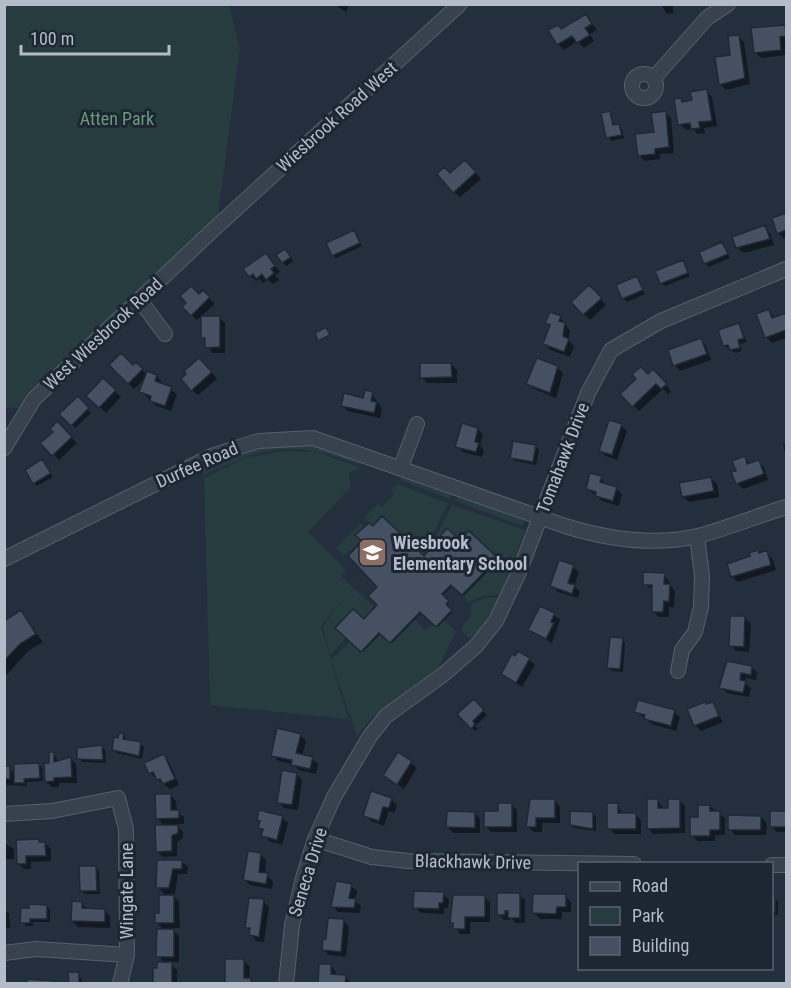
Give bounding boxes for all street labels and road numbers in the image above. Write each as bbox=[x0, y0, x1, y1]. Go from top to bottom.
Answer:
street label: Wiesbrook Road West bbox=[272, 57, 401, 176]
street label: West Wiesbrook Road bbox=[39, 273, 166, 394]
street label: Tomahawk Drive bbox=[532, 399, 593, 516]
street label: Durfee Road bbox=[153, 437, 241, 492]
street label: Seneca Drive bbox=[284, 825, 331, 919]
street label: Wingate Lane bbox=[116, 843, 137, 939]
street label: Blackhawk Drive bbox=[415, 850, 531, 873]

